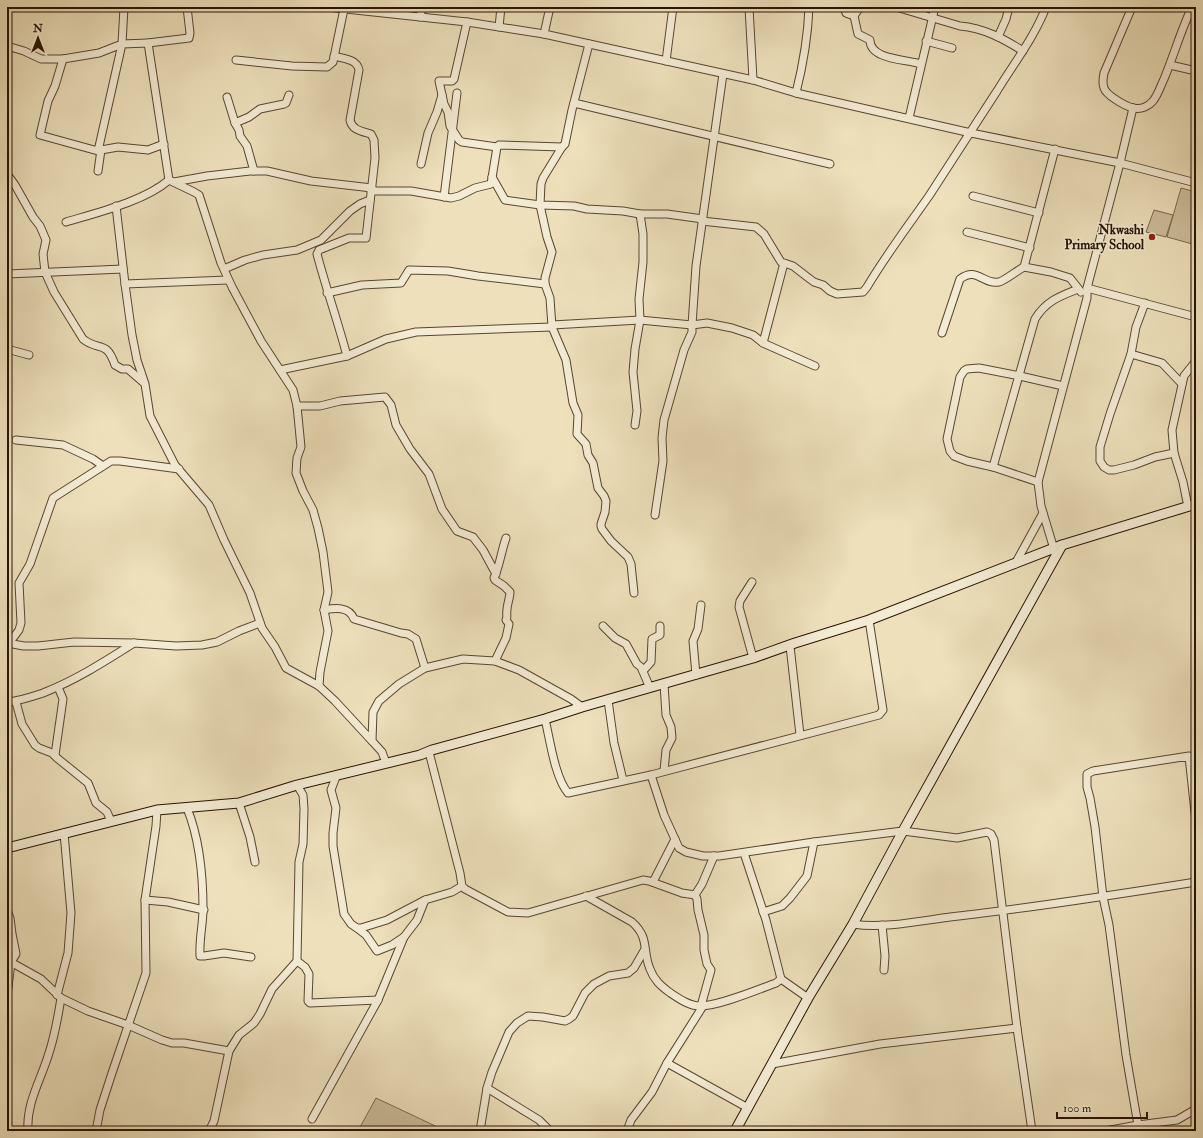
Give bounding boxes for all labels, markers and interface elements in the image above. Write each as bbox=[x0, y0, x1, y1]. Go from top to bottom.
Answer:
north arrow bbox=[18, 18, 58, 58]
text: N bbox=[32, 22, 44, 35]
place label: Nkwashi Primary School bbox=[1064, 222, 1145, 254]
marker: Nkwashi Primary School bbox=[1147, 232, 1157, 242]
scale bar bbox=[1057, 1094, 1147, 1120]
text: 100 m bbox=[1063, 1101, 1092, 1116]

